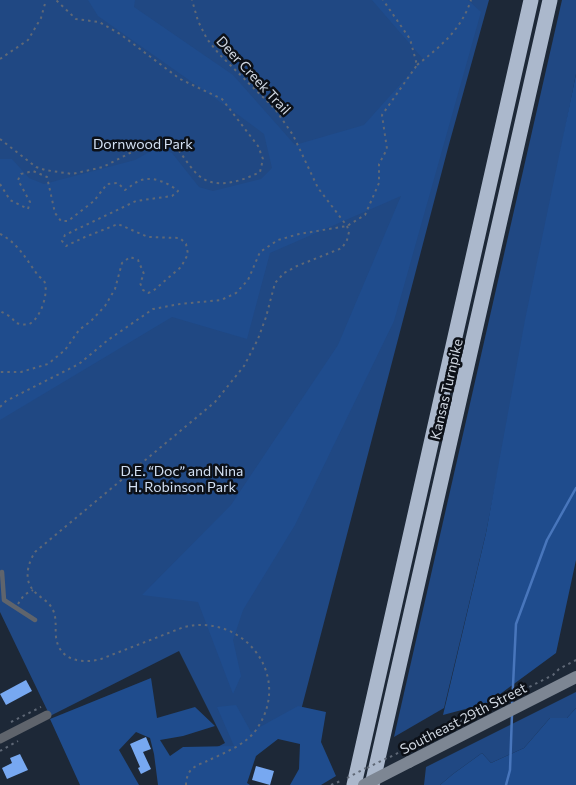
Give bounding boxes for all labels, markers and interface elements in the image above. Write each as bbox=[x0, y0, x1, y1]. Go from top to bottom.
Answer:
street label: Deer Creek Trail bbox=[213, 32, 295, 118]
park label: Dornwood Park bbox=[93, 135, 193, 152]
street label: Kansas Turnpike bbox=[426, 337, 466, 441]
park label: D.E. “Doc” and Nina H. Robinson Park bbox=[121, 462, 243, 495]
street label: Southeast 29th Street bbox=[397, 679, 529, 757]

